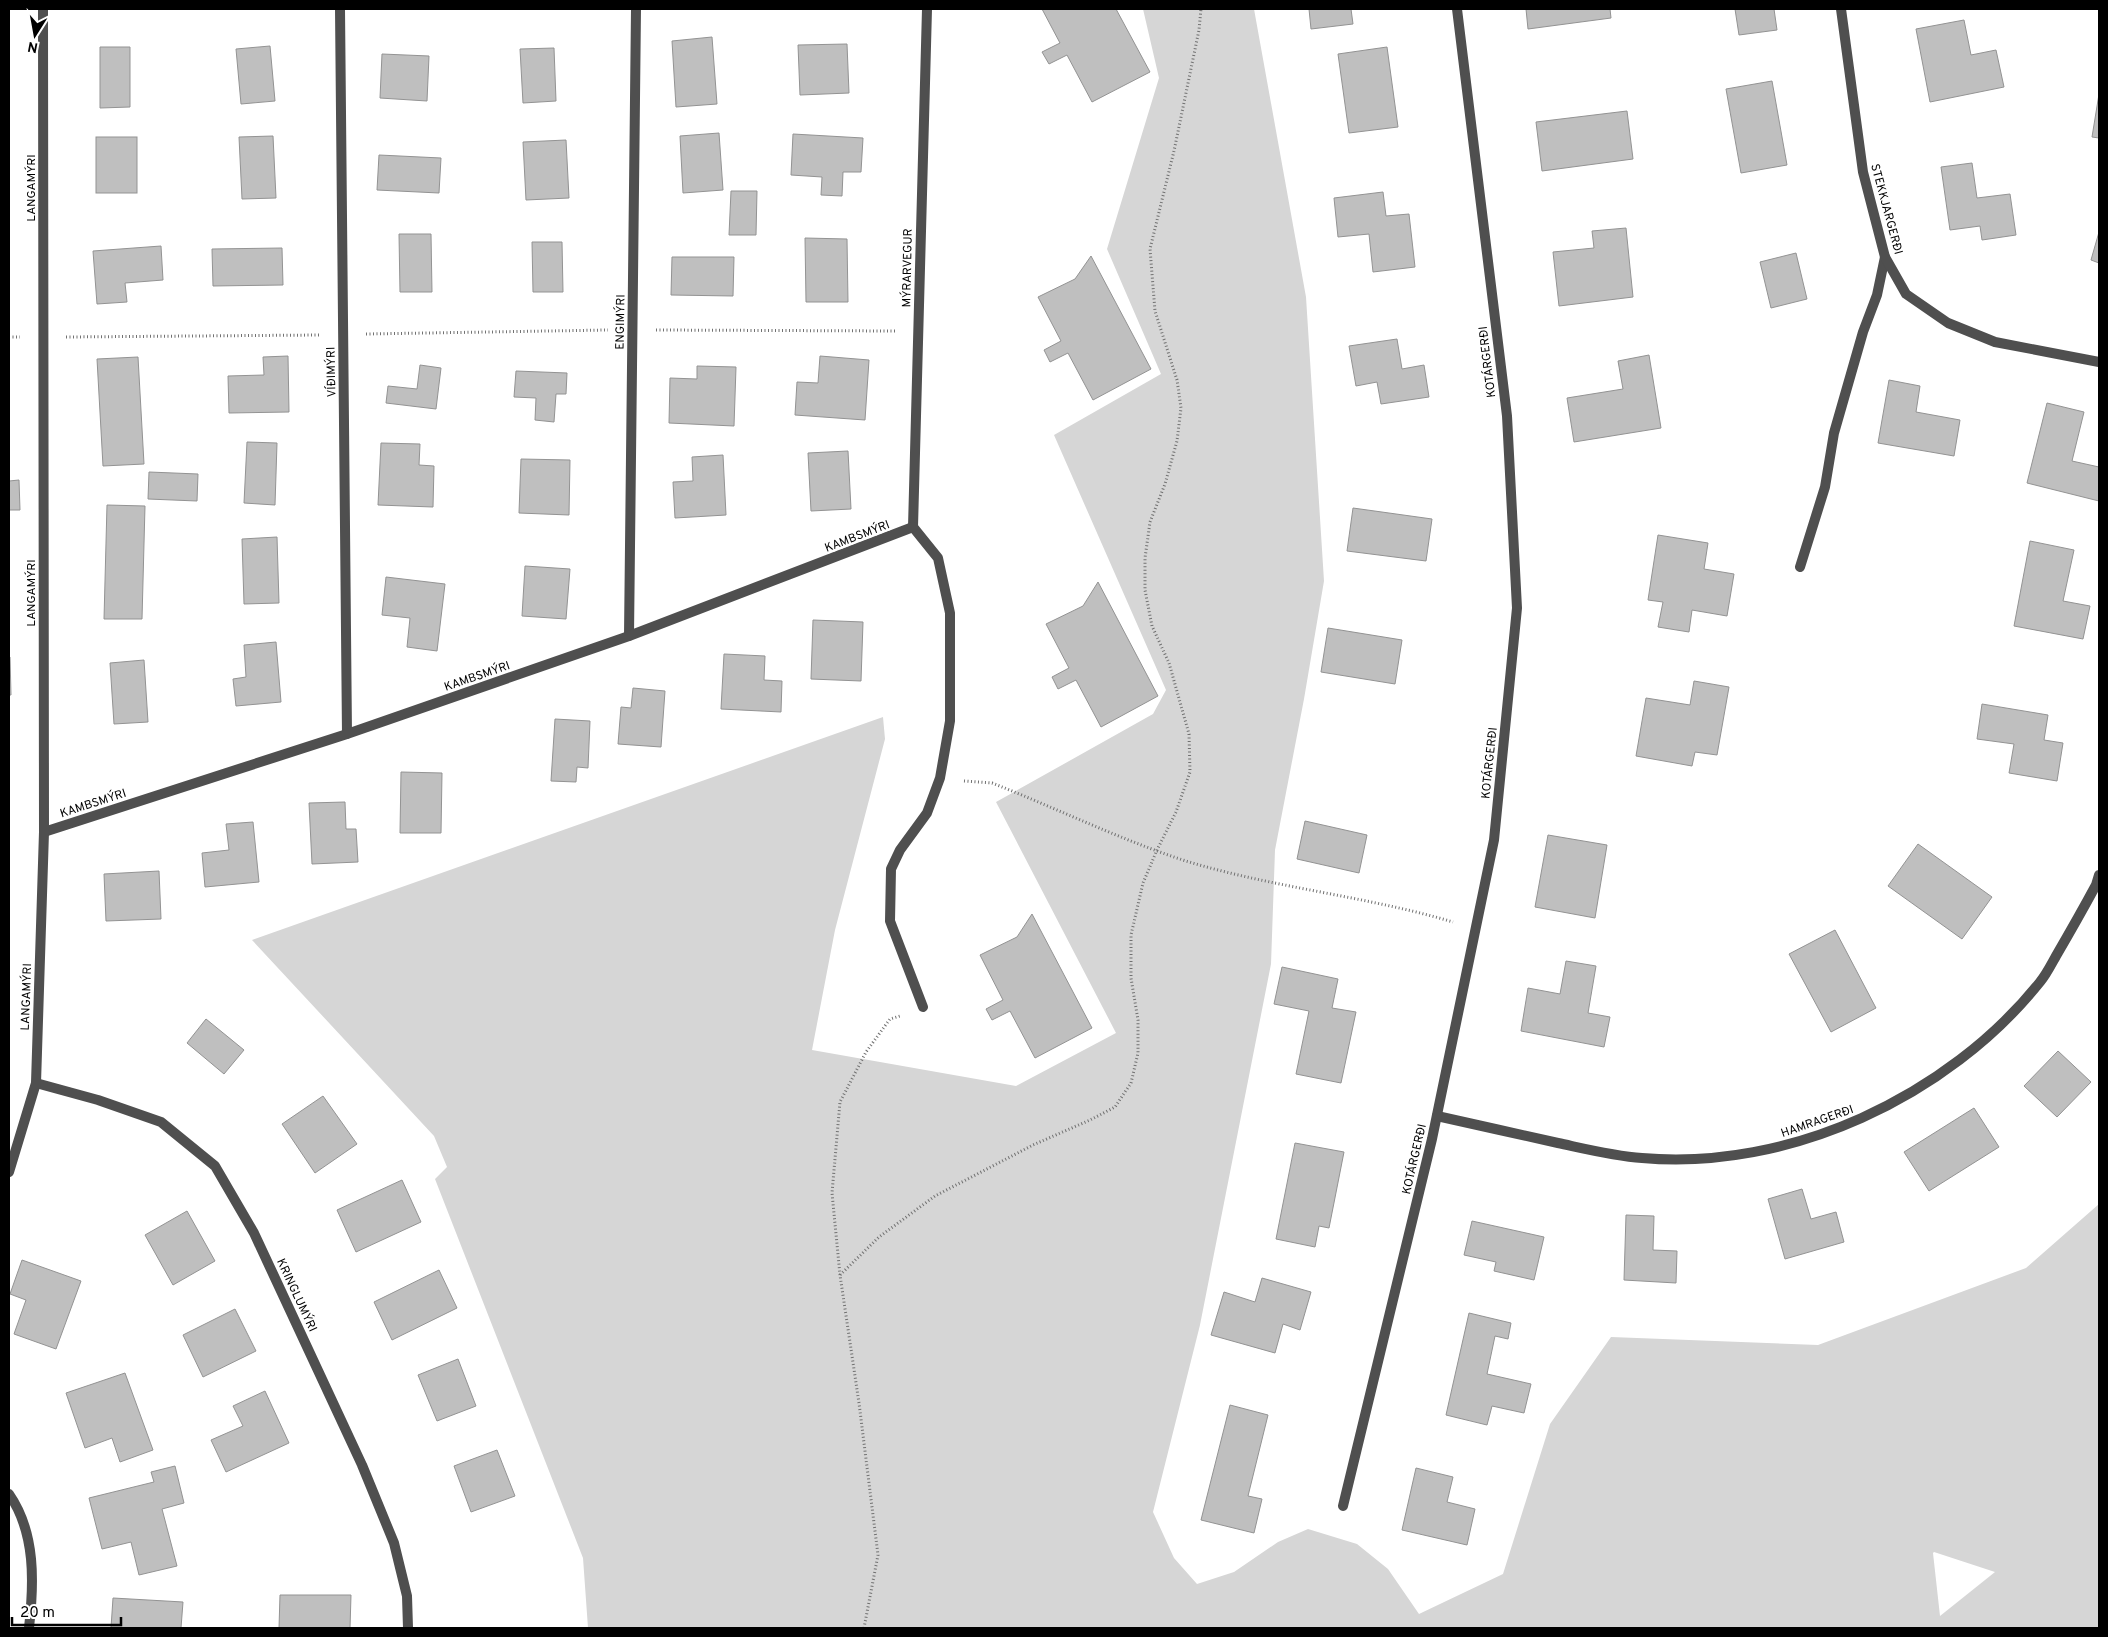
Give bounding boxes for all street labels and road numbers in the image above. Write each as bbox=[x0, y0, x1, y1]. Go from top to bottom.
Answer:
street label: LANGAMÝRI bbox=[24, 154, 40, 222]
street label: STEKKJARGERÐI bbox=[1866, 162, 1906, 256]
street label: MÝRARVEGUR bbox=[899, 228, 917, 308]
street label: ENGIMÝRI bbox=[613, 294, 629, 350]
street label: KOTÁRGERÐI bbox=[1476, 325, 1500, 399]
street label: VÍÐIMÝRI bbox=[324, 346, 340, 397]
street label: KAMBSMÝRI bbox=[822, 517, 892, 557]
street label: LANGAMÝRI bbox=[24, 559, 40, 627]
street label: KAMBSMÝRI bbox=[442, 658, 512, 696]
street label: KOTÁRGERÐI bbox=[1478, 727, 1502, 800]
street label: KAMBSMÝRI bbox=[58, 786, 128, 822]
street label: LANGAMÝRI bbox=[18, 963, 36, 1031]
street label: HAMRAGERÐI bbox=[1779, 1102, 1856, 1142]
street label: KOTÁRGERÐI bbox=[1399, 1122, 1431, 1196]
street label: KRINGLUMÝRI bbox=[272, 1256, 320, 1335]

